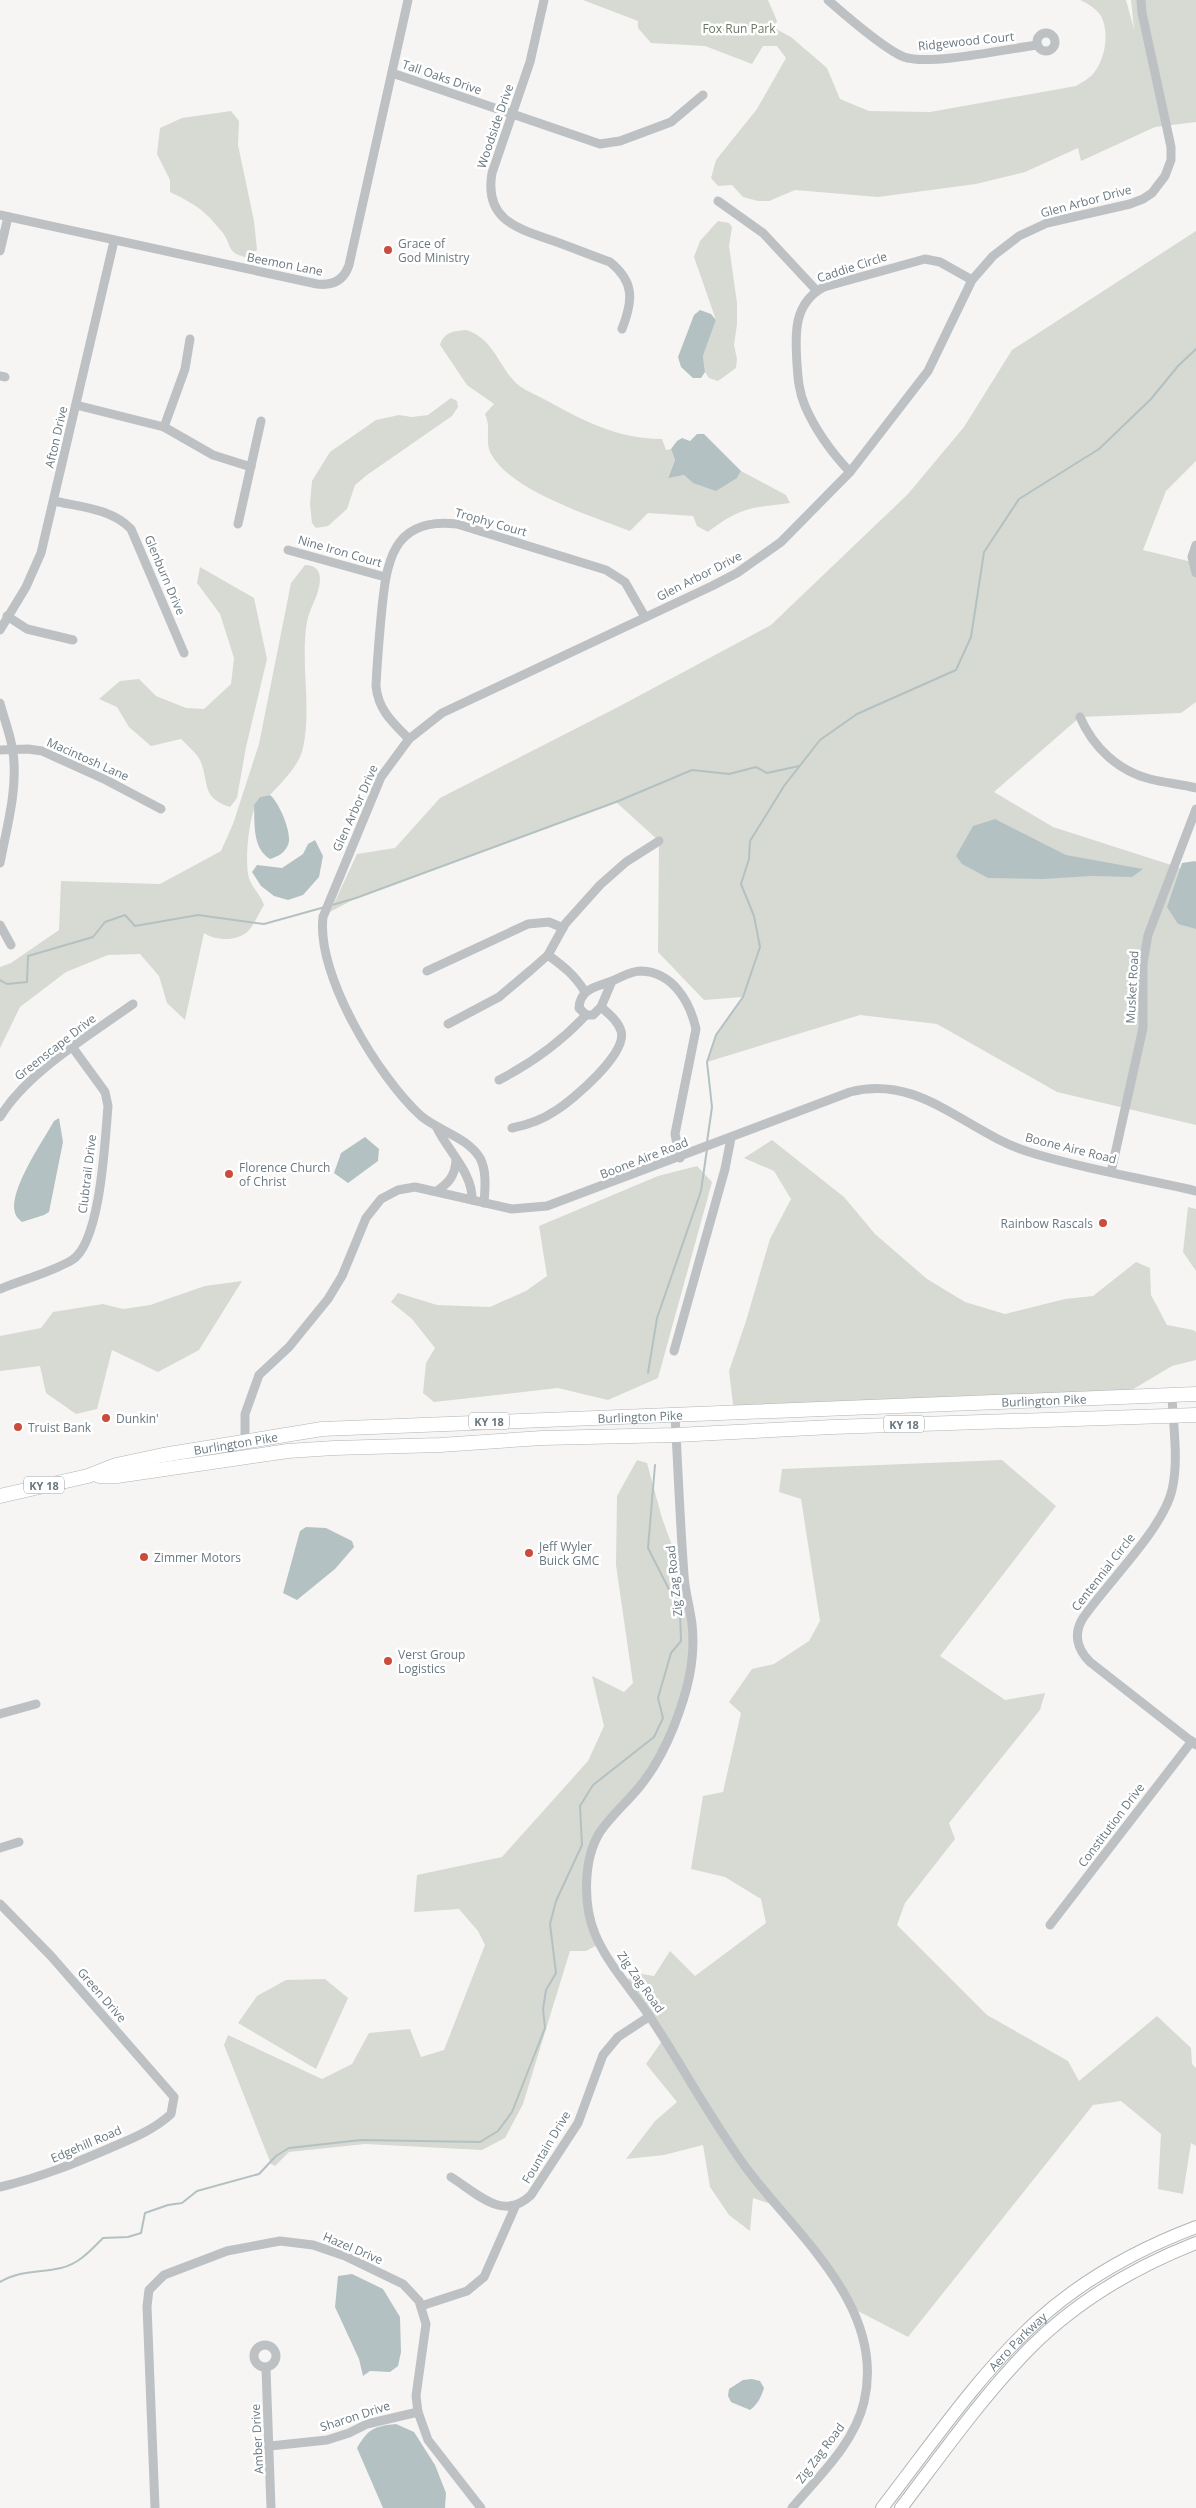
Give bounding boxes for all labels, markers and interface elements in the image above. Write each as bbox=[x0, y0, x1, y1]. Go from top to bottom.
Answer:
park label: Fox Run Park bbox=[702, 20, 776, 37]
street label: Ridgewood Court bbox=[917, 28, 1015, 54]
street label: Tall Oaks Drive bbox=[400, 55, 484, 99]
street label: Woodside Drive bbox=[473, 81, 517, 170]
street label: Glen Arbor Drive bbox=[1039, 181, 1134, 221]
place label: Grace of God Ministry bbox=[398, 235, 471, 266]
marker: Grace of God Ministry bbox=[382, 244, 394, 256]
street label: Beemon Lane bbox=[246, 248, 325, 280]
street label: Caddie Circle bbox=[815, 248, 889, 286]
street label: Afton Drive bbox=[41, 404, 71, 470]
street label: Trophy Court bbox=[453, 504, 529, 540]
street label: Nine Iron Court bbox=[296, 531, 384, 571]
street label: Glenburn Drive bbox=[141, 532, 190, 618]
street label: Glen Arbor Drive bbox=[654, 547, 745, 605]
street label: Macintosh Lane bbox=[44, 733, 132, 785]
street label: Glen Arbor Drive bbox=[328, 762, 382, 854]
street label: Musket Road bbox=[1122, 950, 1142, 1024]
street label: Greenscape Drive bbox=[11, 1010, 100, 1084]
street label: Boone Aire Road bbox=[1024, 1128, 1118, 1168]
street label: Clubtrail Drive bbox=[74, 1133, 100, 1215]
street label: Boone Aire Road bbox=[597, 1133, 691, 1183]
place label: Florence Church of Christ bbox=[239, 1159, 330, 1190]
marker: Florence Church of Christ bbox=[223, 1168, 235, 1180]
place label: Rainbow Rascals bbox=[1001, 1215, 1093, 1232]
marker: Rainbow Rascals bbox=[1097, 1217, 1109, 1229]
street label: Burlington Pike bbox=[1001, 1390, 1087, 1410]
street label: Burlington Pike bbox=[597, 1406, 683, 1426]
place label: Dunkin' bbox=[116, 1410, 159, 1427]
marker: Dunkin' bbox=[100, 1412, 112, 1424]
road number: KY 18 bbox=[469, 1412, 509, 1430]
road number: KY 18 bbox=[884, 1416, 924, 1432]
place label: Truist Bank bbox=[28, 1419, 92, 1436]
marker: Truist Bank bbox=[12, 1421, 24, 1433]
street label: Burlington Pike bbox=[192, 1428, 279, 1458]
road number: KY 18 bbox=[24, 1476, 64, 1494]
street label: Centennial Circle bbox=[1067, 1529, 1139, 1614]
place label: Jeff Wyler Buick GMC bbox=[538, 1538, 600, 1569]
street label: Zig Zag Road bbox=[662, 1545, 686, 1617]
marker: Jeff Wyler Buick GMC bbox=[523, 1547, 535, 1559]
place label: Zimmer Motors bbox=[154, 1549, 241, 1566]
marker: Zimmer Motors bbox=[138, 1551, 150, 1563]
place label: Verst Group Logistics bbox=[398, 1646, 465, 1677]
marker: Verst Group Logistics bbox=[382, 1655, 394, 1667]
street label: Constitution Drive bbox=[1074, 1779, 1148, 1871]
street label: Zig Zag Road bbox=[614, 1948, 668, 2016]
street label: Green Drive bbox=[74, 1964, 131, 2026]
street label: Fountain Drive bbox=[518, 2107, 575, 2187]
street label: Edgehill Road bbox=[48, 2121, 124, 2167]
street label: Hazel Drive bbox=[320, 2228, 386, 2268]
street label: Aero Parkway bbox=[984, 2307, 1051, 2374]
street label: Sharon Drive bbox=[318, 2397, 392, 2435]
street label: Amber Drive bbox=[247, 2403, 267, 2474]
street label: Zig Zag Road bbox=[792, 2419, 848, 2487]

